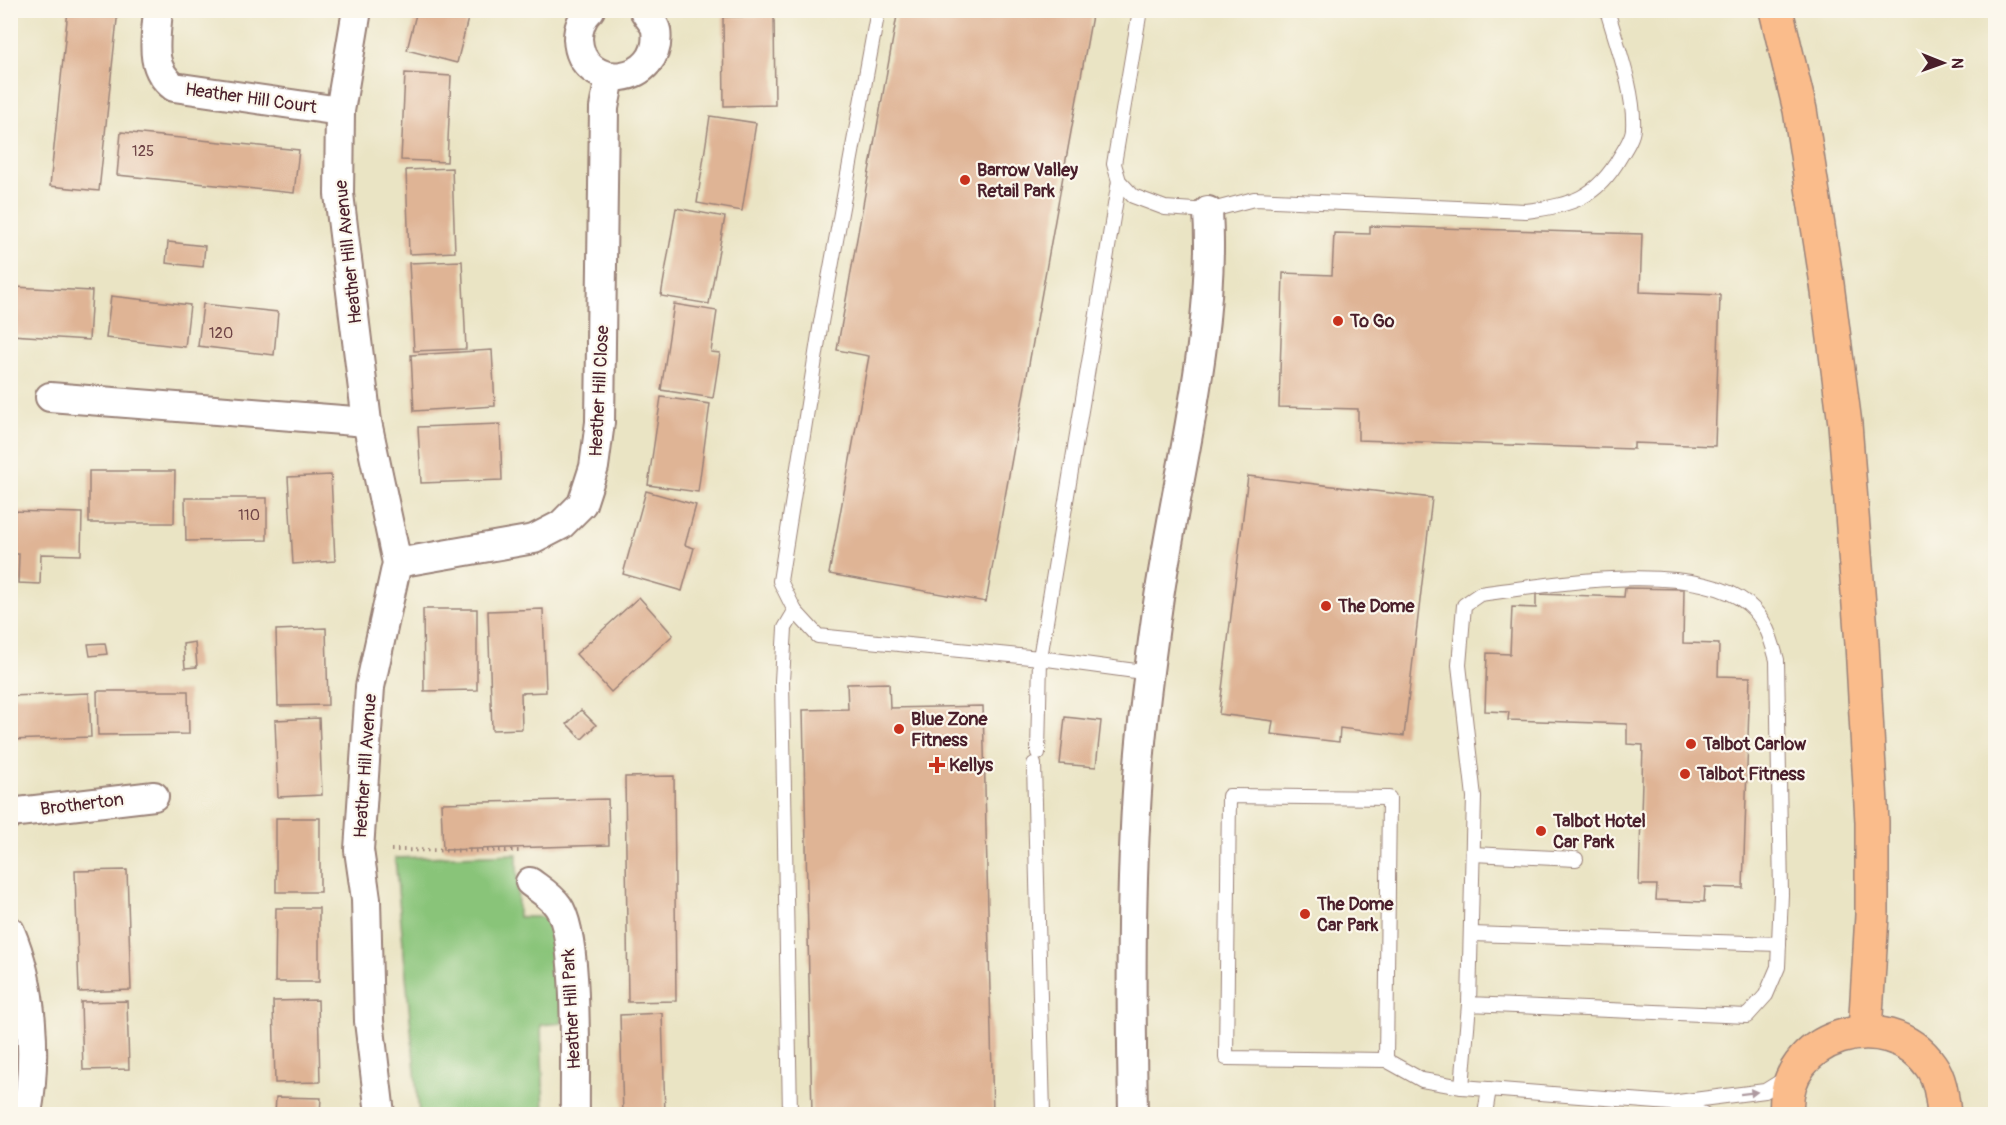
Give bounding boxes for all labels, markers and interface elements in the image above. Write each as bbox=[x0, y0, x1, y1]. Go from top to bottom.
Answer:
north arrow bbox=[1913, 33, 1973, 93]
text: N bbox=[1947, 58, 1967, 69]
street label: Heather Hill Court bbox=[184, 78, 319, 119]
house number: 125 bbox=[132, 142, 154, 161]
place label: Barrow Valley Retail Park bbox=[977, 159, 1078, 203]
marker: Barrow Valley Retail Park bbox=[958, 173, 972, 187]
street label: Heather Hill Avenue bbox=[329, 179, 367, 325]
place label: To Go bbox=[1349, 310, 1395, 333]
marker: To Go bbox=[1331, 314, 1345, 328]
house number: 120 bbox=[209, 324, 233, 343]
street label: Heather Hill Close bbox=[585, 325, 614, 457]
house number: 110 bbox=[238, 506, 260, 525]
place label: The Dome bbox=[1337, 595, 1416, 618]
marker: The Dome bbox=[1319, 599, 1333, 613]
street label: Heather Hill Avenue bbox=[349, 693, 382, 839]
place label: Blue Zone Fitness bbox=[911, 708, 989, 752]
marker: Blue Zone Fitness bbox=[892, 722, 906, 736]
place label: Talbot Carlow bbox=[1702, 733, 1807, 756]
marker: Talbot Carlow bbox=[1684, 737, 1698, 751]
place label: Kellys bbox=[949, 754, 994, 777]
marker: Kellys bbox=[930, 758, 944, 772]
place label: Talbot Fitness bbox=[1696, 763, 1806, 786]
marker: Talbot Fitness bbox=[1678, 767, 1692, 781]
street label: Brotherton bbox=[39, 788, 125, 821]
place label: Talbot Hotel Car Park bbox=[1552, 810, 1646, 854]
marker: Talbot Hotel Car Park bbox=[1534, 824, 1548, 838]
place label: The Dome Car Park bbox=[1316, 893, 1395, 937]
marker: The Dome Car Park bbox=[1298, 907, 1312, 921]
street label: Heather Hill Park bbox=[557, 948, 586, 1070]
one-way arrow bbox=[1739, 1089, 1758, 1098]

